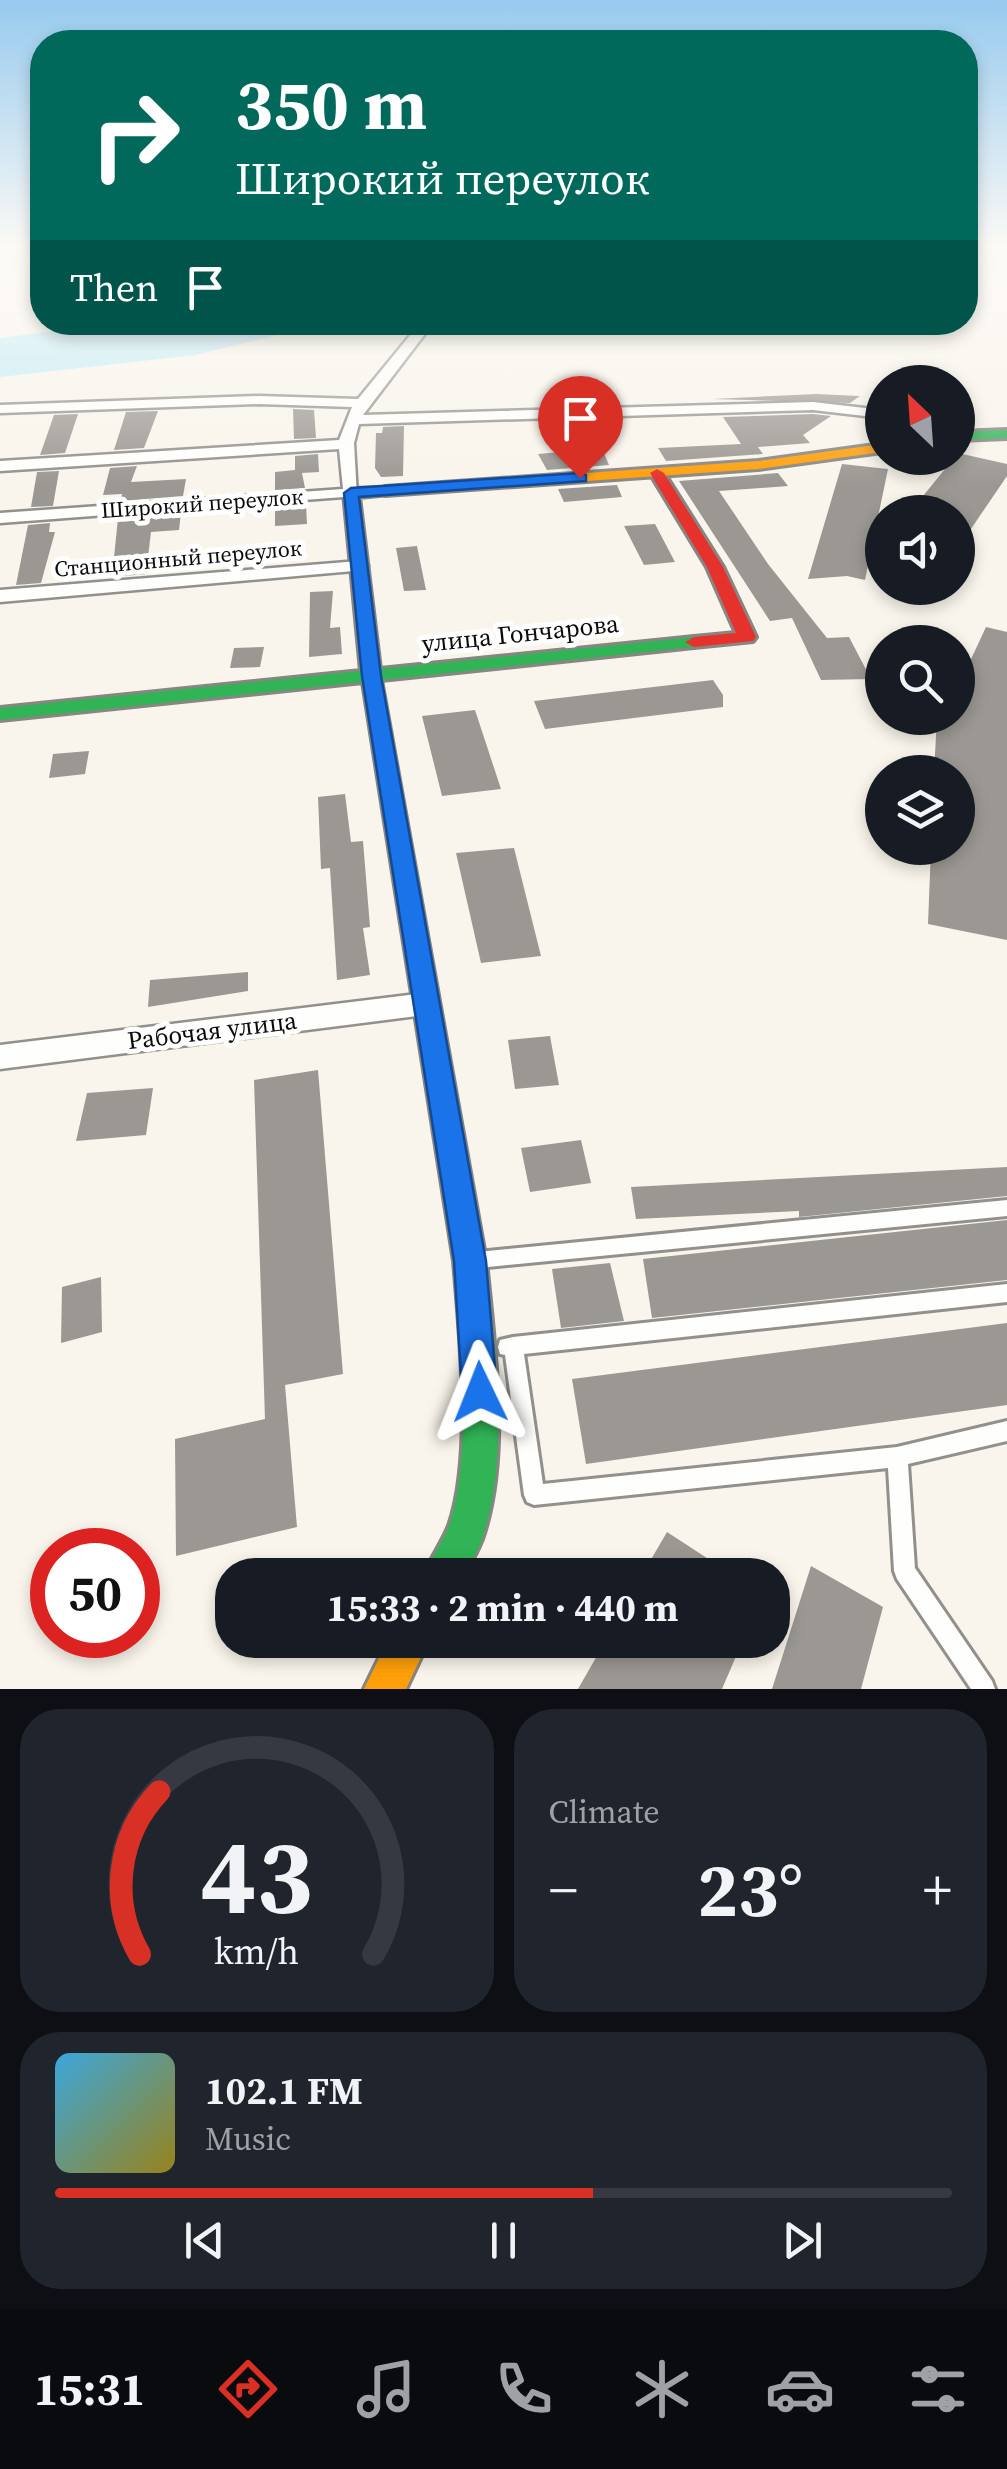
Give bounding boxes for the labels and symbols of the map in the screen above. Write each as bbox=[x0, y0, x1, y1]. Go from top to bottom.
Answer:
north arrow bbox=[865, 365, 975, 475]
pin bbox=[538, 376, 623, 479]
street label: Широкий переулок bbox=[100, 481, 304, 525]
street label: Станционный переулок bbox=[53, 532, 303, 584]
street label: улица Гончарова bbox=[420, 606, 621, 660]
street label: Рабочая улица bbox=[125, 1003, 299, 1057]
position arrow bbox=[428, 1340, 532, 1444]
speed limit sign: 50 bbox=[30, 1528, 160, 1658]

